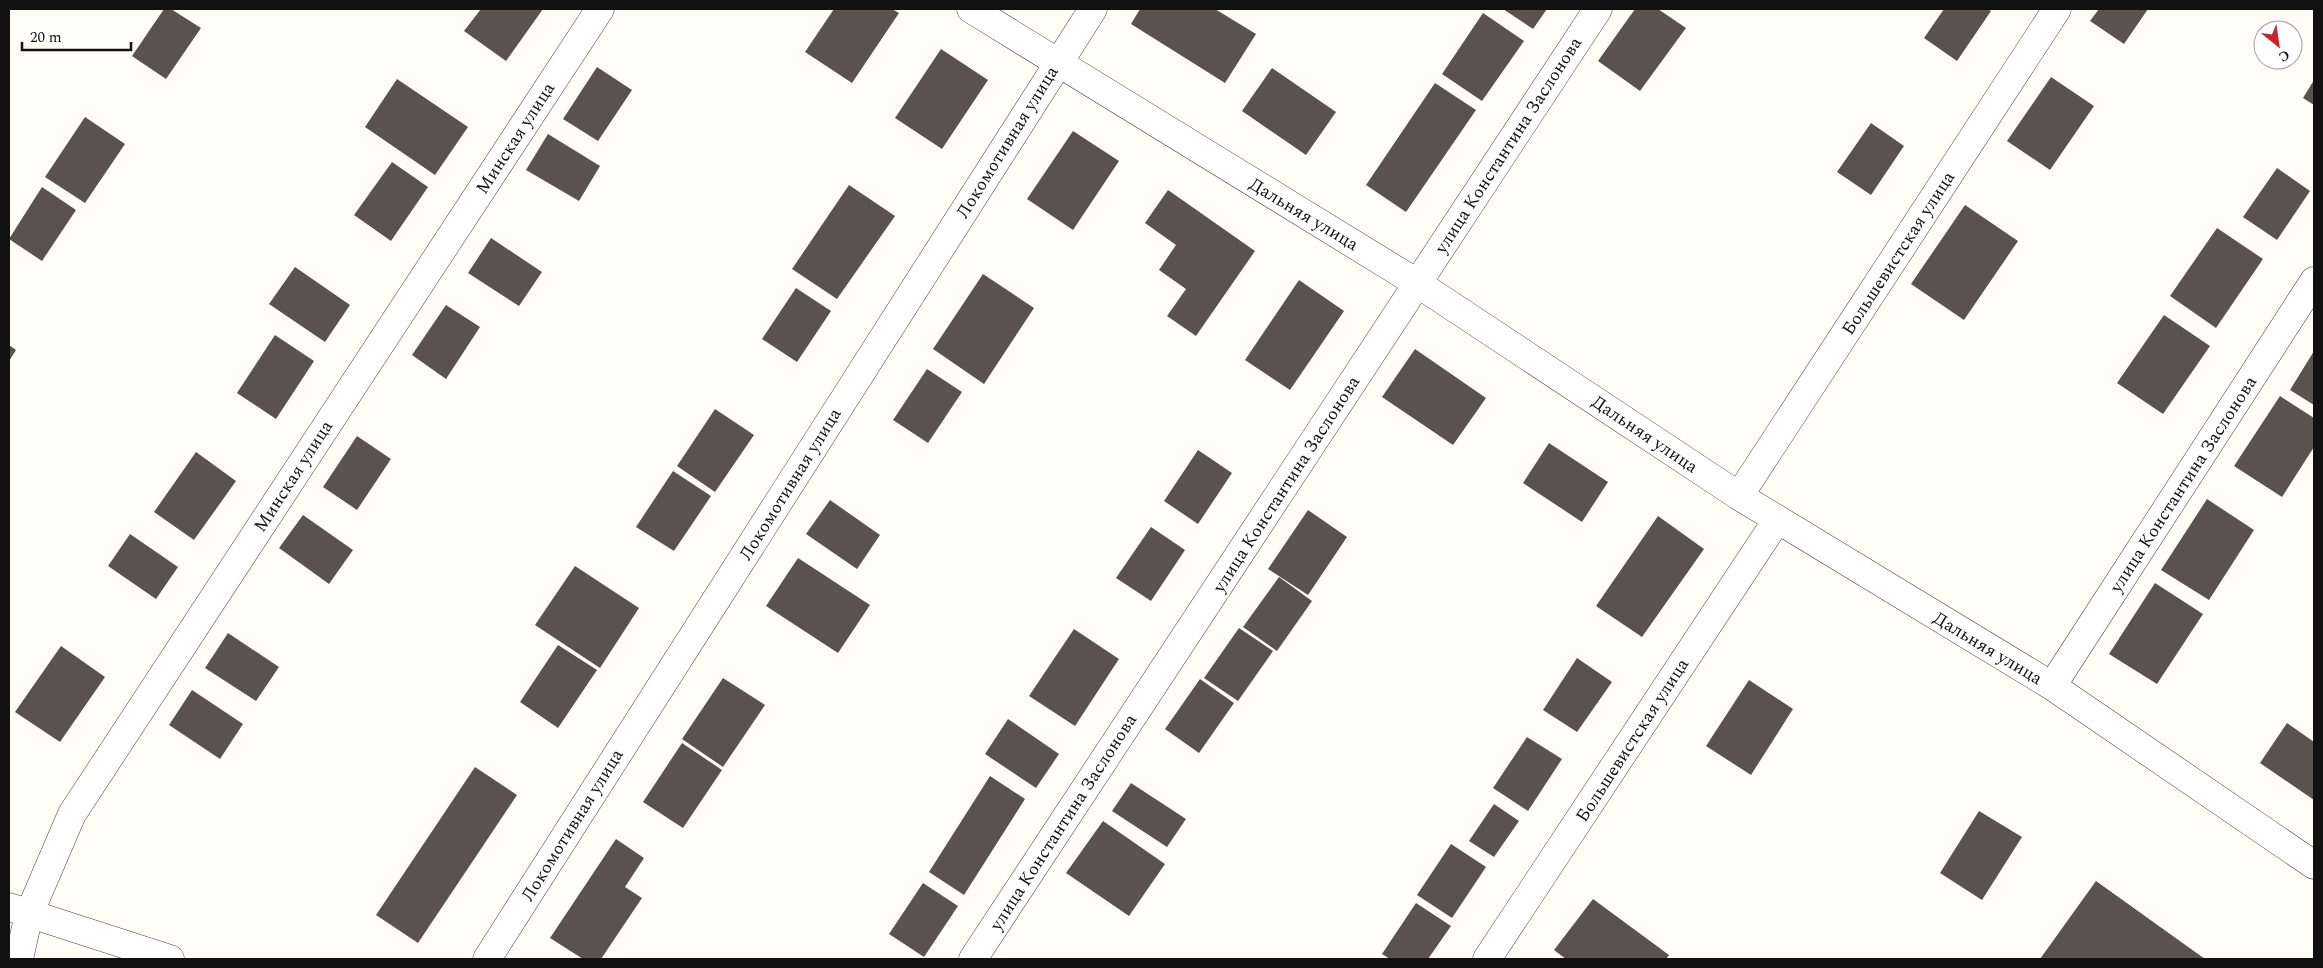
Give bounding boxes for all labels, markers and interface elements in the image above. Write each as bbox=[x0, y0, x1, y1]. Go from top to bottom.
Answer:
scale bar bbox=[22, 20, 131, 52]
north arrow bbox=[2253, 20, 2303, 70]
text: 20 m bbox=[30, 26, 62, 49]
street label: улица Константина Заслонова bbox=[1427, 31, 1589, 260]
text: С bbox=[2275, 44, 2294, 67]
street label: Локомотивная улица bbox=[950, 61, 1065, 224]
street label: Минская улица bbox=[469, 77, 562, 200]
street label: Большевистская улица bbox=[1835, 166, 1962, 341]
street label: Дальняя улица bbox=[1244, 171, 1364, 258]
street label: улица Константина Заслонова bbox=[1205, 370, 1367, 599]
street label: улица Константина Заслонова bbox=[2102, 370, 2264, 599]
street label: Дальняя улица bbox=[1586, 389, 1704, 480]
street label: Локомотивная улица bbox=[733, 403, 848, 566]
street label: Минская улица bbox=[247, 415, 340, 538]
street label: Дальняя улица bbox=[1928, 605, 2048, 692]
street label: Большевистская улица bbox=[1569, 653, 1696, 828]
street label: улица Константина Заслонова bbox=[982, 708, 1144, 937]
street label: Локомотивная улица bbox=[515, 744, 630, 907]

